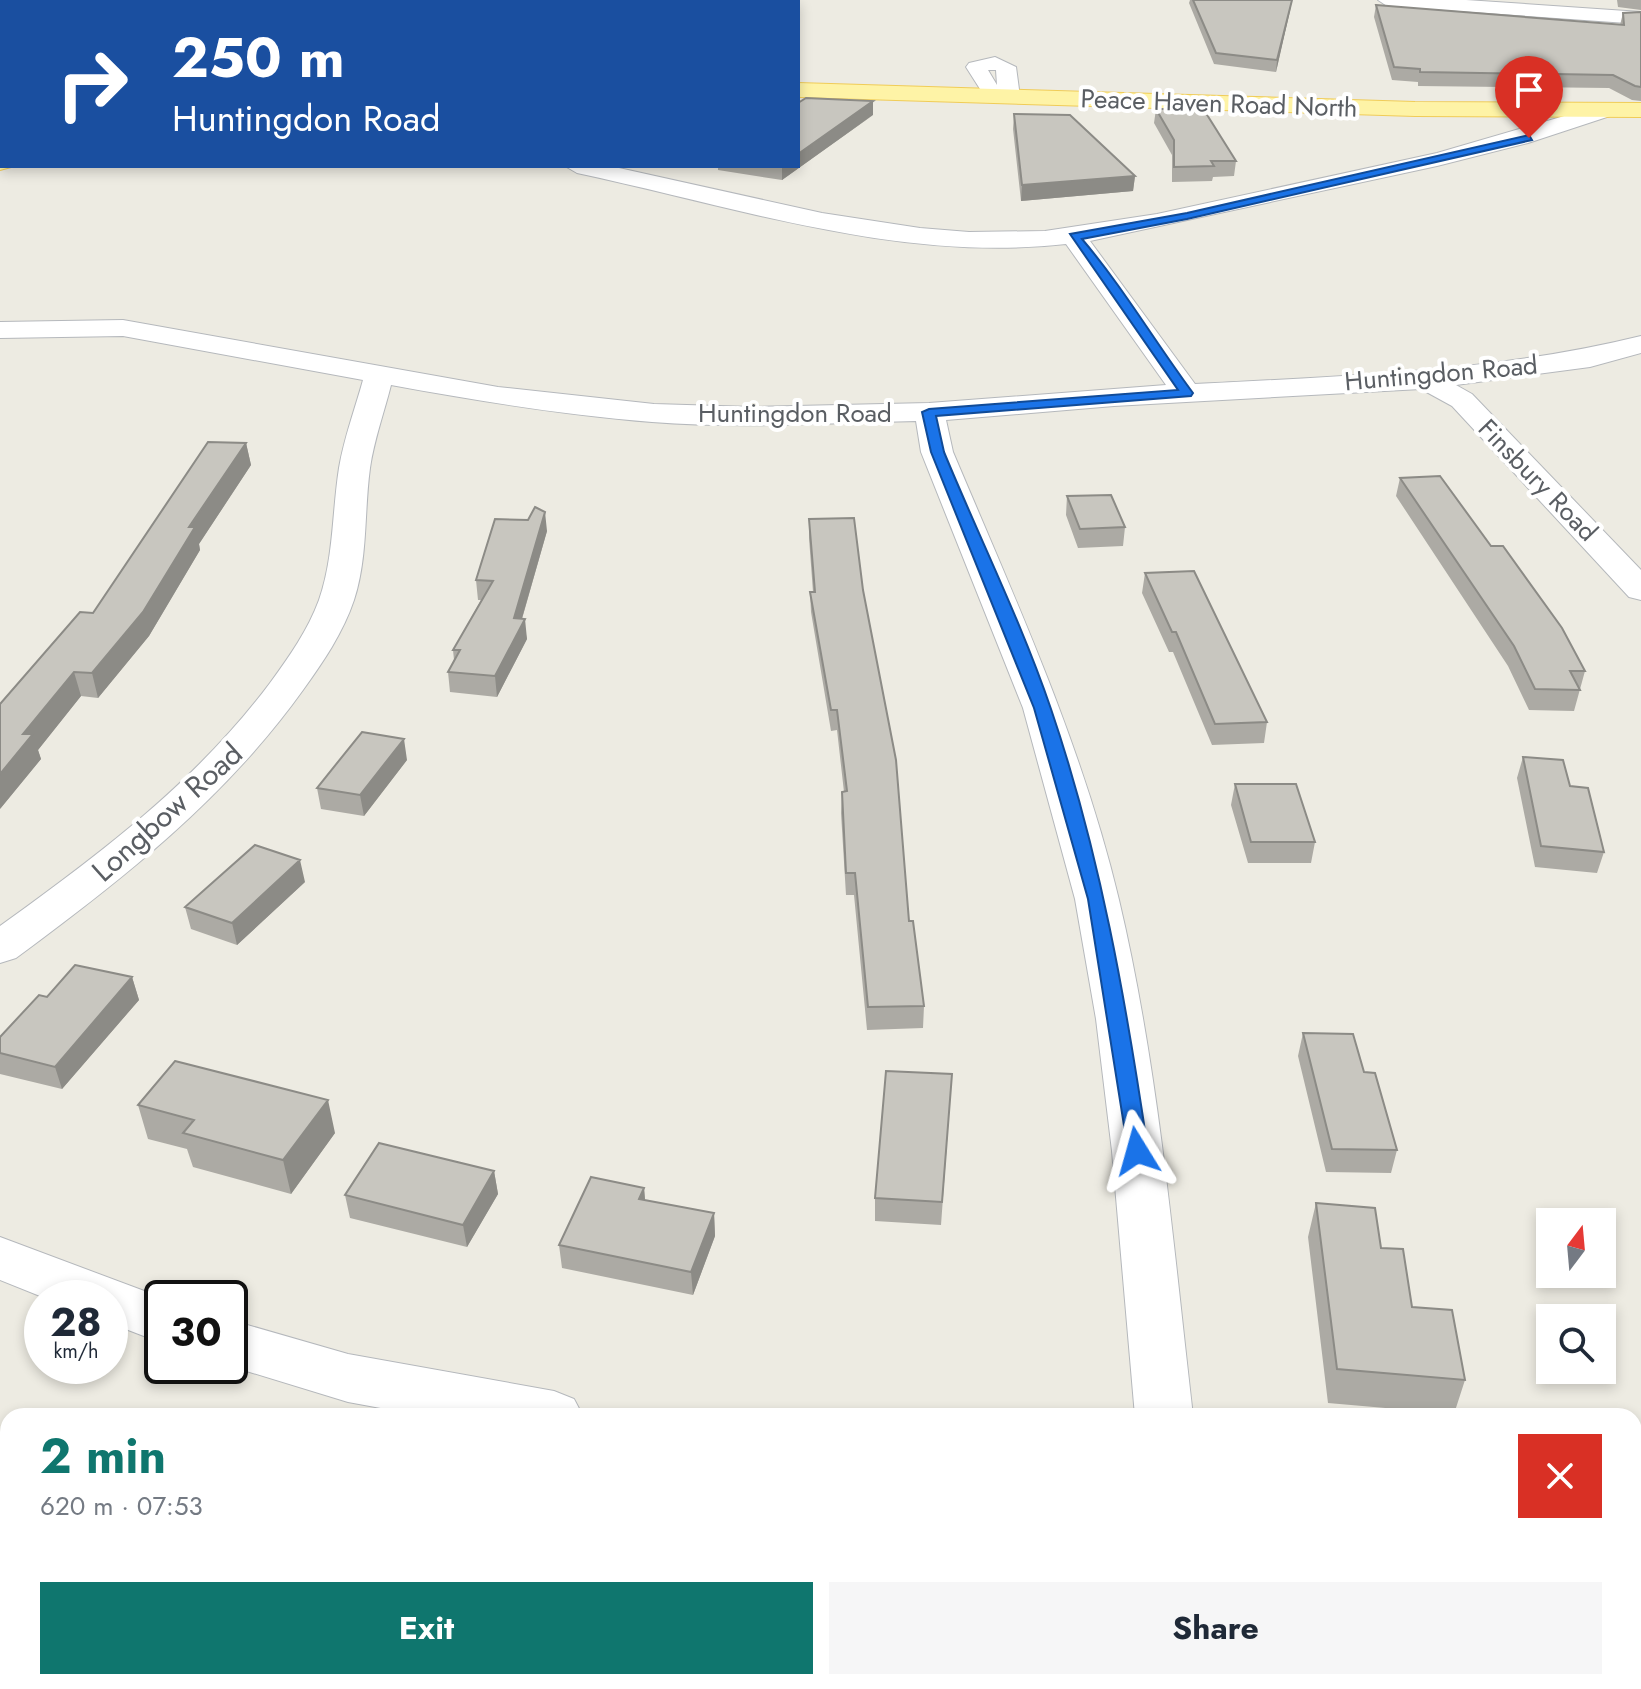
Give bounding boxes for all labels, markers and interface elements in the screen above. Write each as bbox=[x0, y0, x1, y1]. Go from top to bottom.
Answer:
text: 250 m bbox=[172, 17, 345, 98]
icon: right bbox=[40, 32, 144, 136]
pin bbox=[1495, 56, 1563, 138]
icon: arrive bbox=[1507, 68, 1551, 112]
street label: Peace Haven Road North bbox=[1080, 79, 1358, 127]
text: Huntingdon Road bbox=[172, 92, 441, 144]
street label: Huntingdon Road bbox=[1343, 346, 1539, 400]
street label: Huntingdon Road bbox=[698, 394, 892, 432]
street label: Finsbury Road bbox=[1470, 410, 1606, 550]
street label: Longbow Road bbox=[82, 732, 252, 892]
position arrow bbox=[1095, 1109, 1179, 1193]
north arrow bbox=[1536, 1208, 1616, 1288]
map controls bbox=[1536, 1208, 1616, 1384]
speed limit sign: 30 bbox=[144, 1280, 248, 1384]
text: 28 bbox=[50, 1293, 102, 1351]
button: search bbox=[1536, 1304, 1616, 1384]
text: km/h bbox=[53, 1337, 99, 1366]
text: 2 min bbox=[40, 1422, 166, 1491]
button: close bbox=[1518, 1434, 1602, 1518]
text: 620 m · 07:53 bbox=[40, 1487, 203, 1525]
button: Exit bbox=[40, 1582, 813, 1674]
button: Share bbox=[829, 1582, 1602, 1674]

